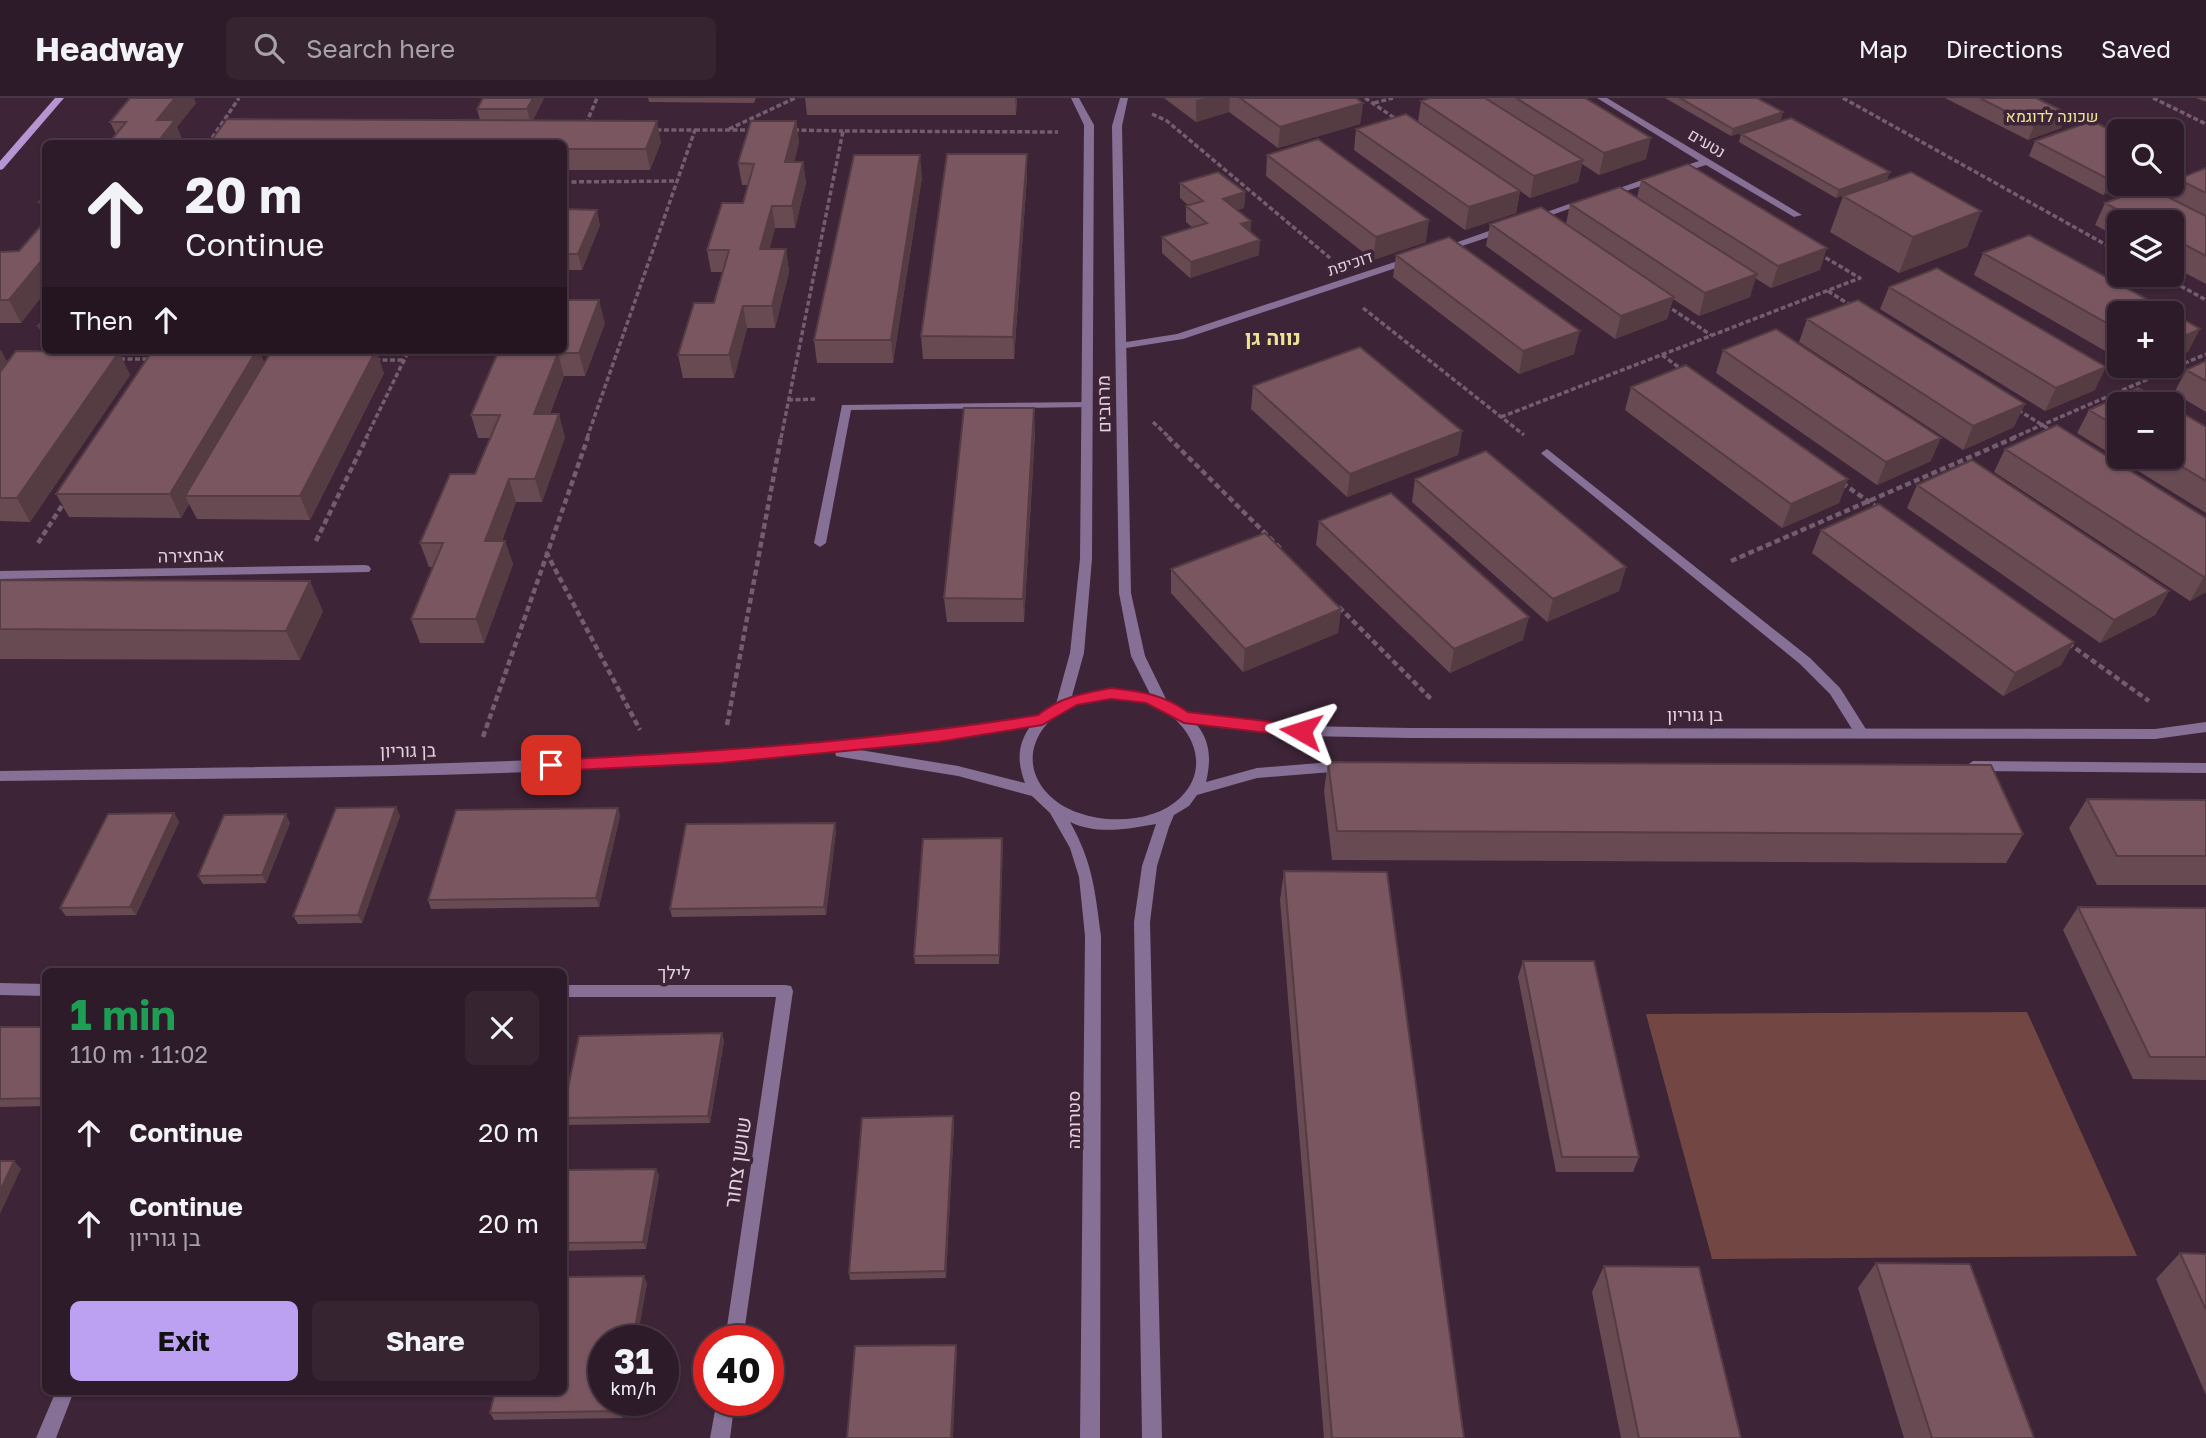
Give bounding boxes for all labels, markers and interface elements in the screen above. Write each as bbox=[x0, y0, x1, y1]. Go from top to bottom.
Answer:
search box bbox=[226, 17, 716, 80]
text: Headway bbox=[35, 29, 184, 68]
icon: search bbox=[250, 29, 288, 67]
text: Search here bbox=[306, 33, 455, 64]
text: Map bbox=[1859, 34, 1908, 63]
text: Directions bbox=[1946, 34, 2063, 63]
text: Saved bbox=[2101, 34, 2171, 63]
district label: שכונה לדוגמא bbox=[2005, 106, 2099, 126]
map controls bbox=[2107, 119, 2184, 469]
button: search bbox=[2107, 119, 2184, 196]
street label: נטעים bbox=[1685, 124, 1729, 162]
text: 20 m bbox=[185, 165, 302, 224]
icon: ahead bbox=[70, 168, 161, 259]
button: layers bbox=[2107, 210, 2184, 287]
text: Continue bbox=[185, 225, 324, 263]
street label: דוכיפת bbox=[1325, 246, 1375, 280]
icon: ahead bbox=[147, 301, 185, 339]
button: + bbox=[2107, 301, 2184, 378]
text: Then bbox=[70, 305, 133, 336]
district label: נווה גן bbox=[1245, 324, 1301, 350]
street label: מרחבים bbox=[1091, 375, 1115, 433]
button: − bbox=[2107, 392, 2184, 469]
street label: אבחצירה bbox=[157, 543, 225, 567]
position arrow bbox=[1264, 694, 1338, 768]
street label: בן גוריון bbox=[1667, 703, 1724, 725]
pin bbox=[521, 735, 581, 795]
street label: בן גוריון bbox=[380, 739, 437, 761]
icon: arrive bbox=[532, 746, 570, 784]
street label: לילך bbox=[658, 961, 690, 983]
text: 1 min bbox=[70, 989, 176, 1039]
button: close bbox=[465, 991, 539, 1065]
text: 110 m · 11:02 bbox=[70, 1040, 208, 1068]
street label: סטרומה bbox=[1062, 1091, 1084, 1149]
icon: ahead bbox=[70, 1114, 108, 1152]
street label: שושן צחור bbox=[718, 1115, 756, 1209]
text: Continue bbox=[129, 1117, 243, 1148]
text: 20 m bbox=[478, 1117, 539, 1148]
text: Continue bbox=[129, 1191, 243, 1222]
icon: ahead bbox=[70, 1205, 108, 1243]
text: 20 m bbox=[478, 1208, 539, 1239]
text: בן גוריון bbox=[129, 1223, 201, 1251]
button: Exit bbox=[70, 1301, 298, 1381]
button: Share bbox=[312, 1301, 539, 1381]
speed limit sign: 40 bbox=[693, 1325, 784, 1416]
text: 31 bbox=[614, 1340, 653, 1382]
text: km/h bbox=[611, 1377, 656, 1399]

